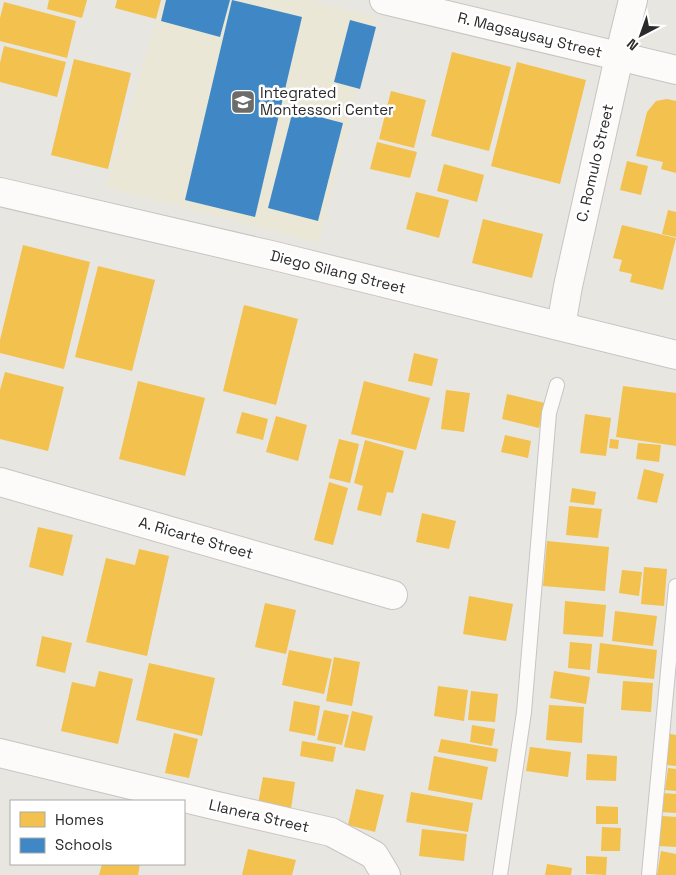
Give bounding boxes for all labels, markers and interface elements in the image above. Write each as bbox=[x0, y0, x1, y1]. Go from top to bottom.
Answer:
street label: R. Magsaysay Street bbox=[456, 7, 604, 62]
north arrow bbox=[616, 10, 666, 60]
text: N bbox=[623, 35, 642, 55]
place label: Integrated Montessori Center bbox=[260, 83, 394, 119]
school or university icon: Integrated Montessori Center bbox=[230, 89, 256, 115]
street label: C. Romulo Street bbox=[572, 102, 617, 224]
street label: Diego Silang Street bbox=[268, 245, 408, 298]
street label: A. Ricarte Street bbox=[137, 512, 256, 563]
street label: Llanera Street bbox=[207, 795, 311, 836]
legend bbox=[10, 800, 185, 865]
text: Homes bbox=[55, 810, 104, 829]
text: Schools bbox=[55, 835, 113, 854]

